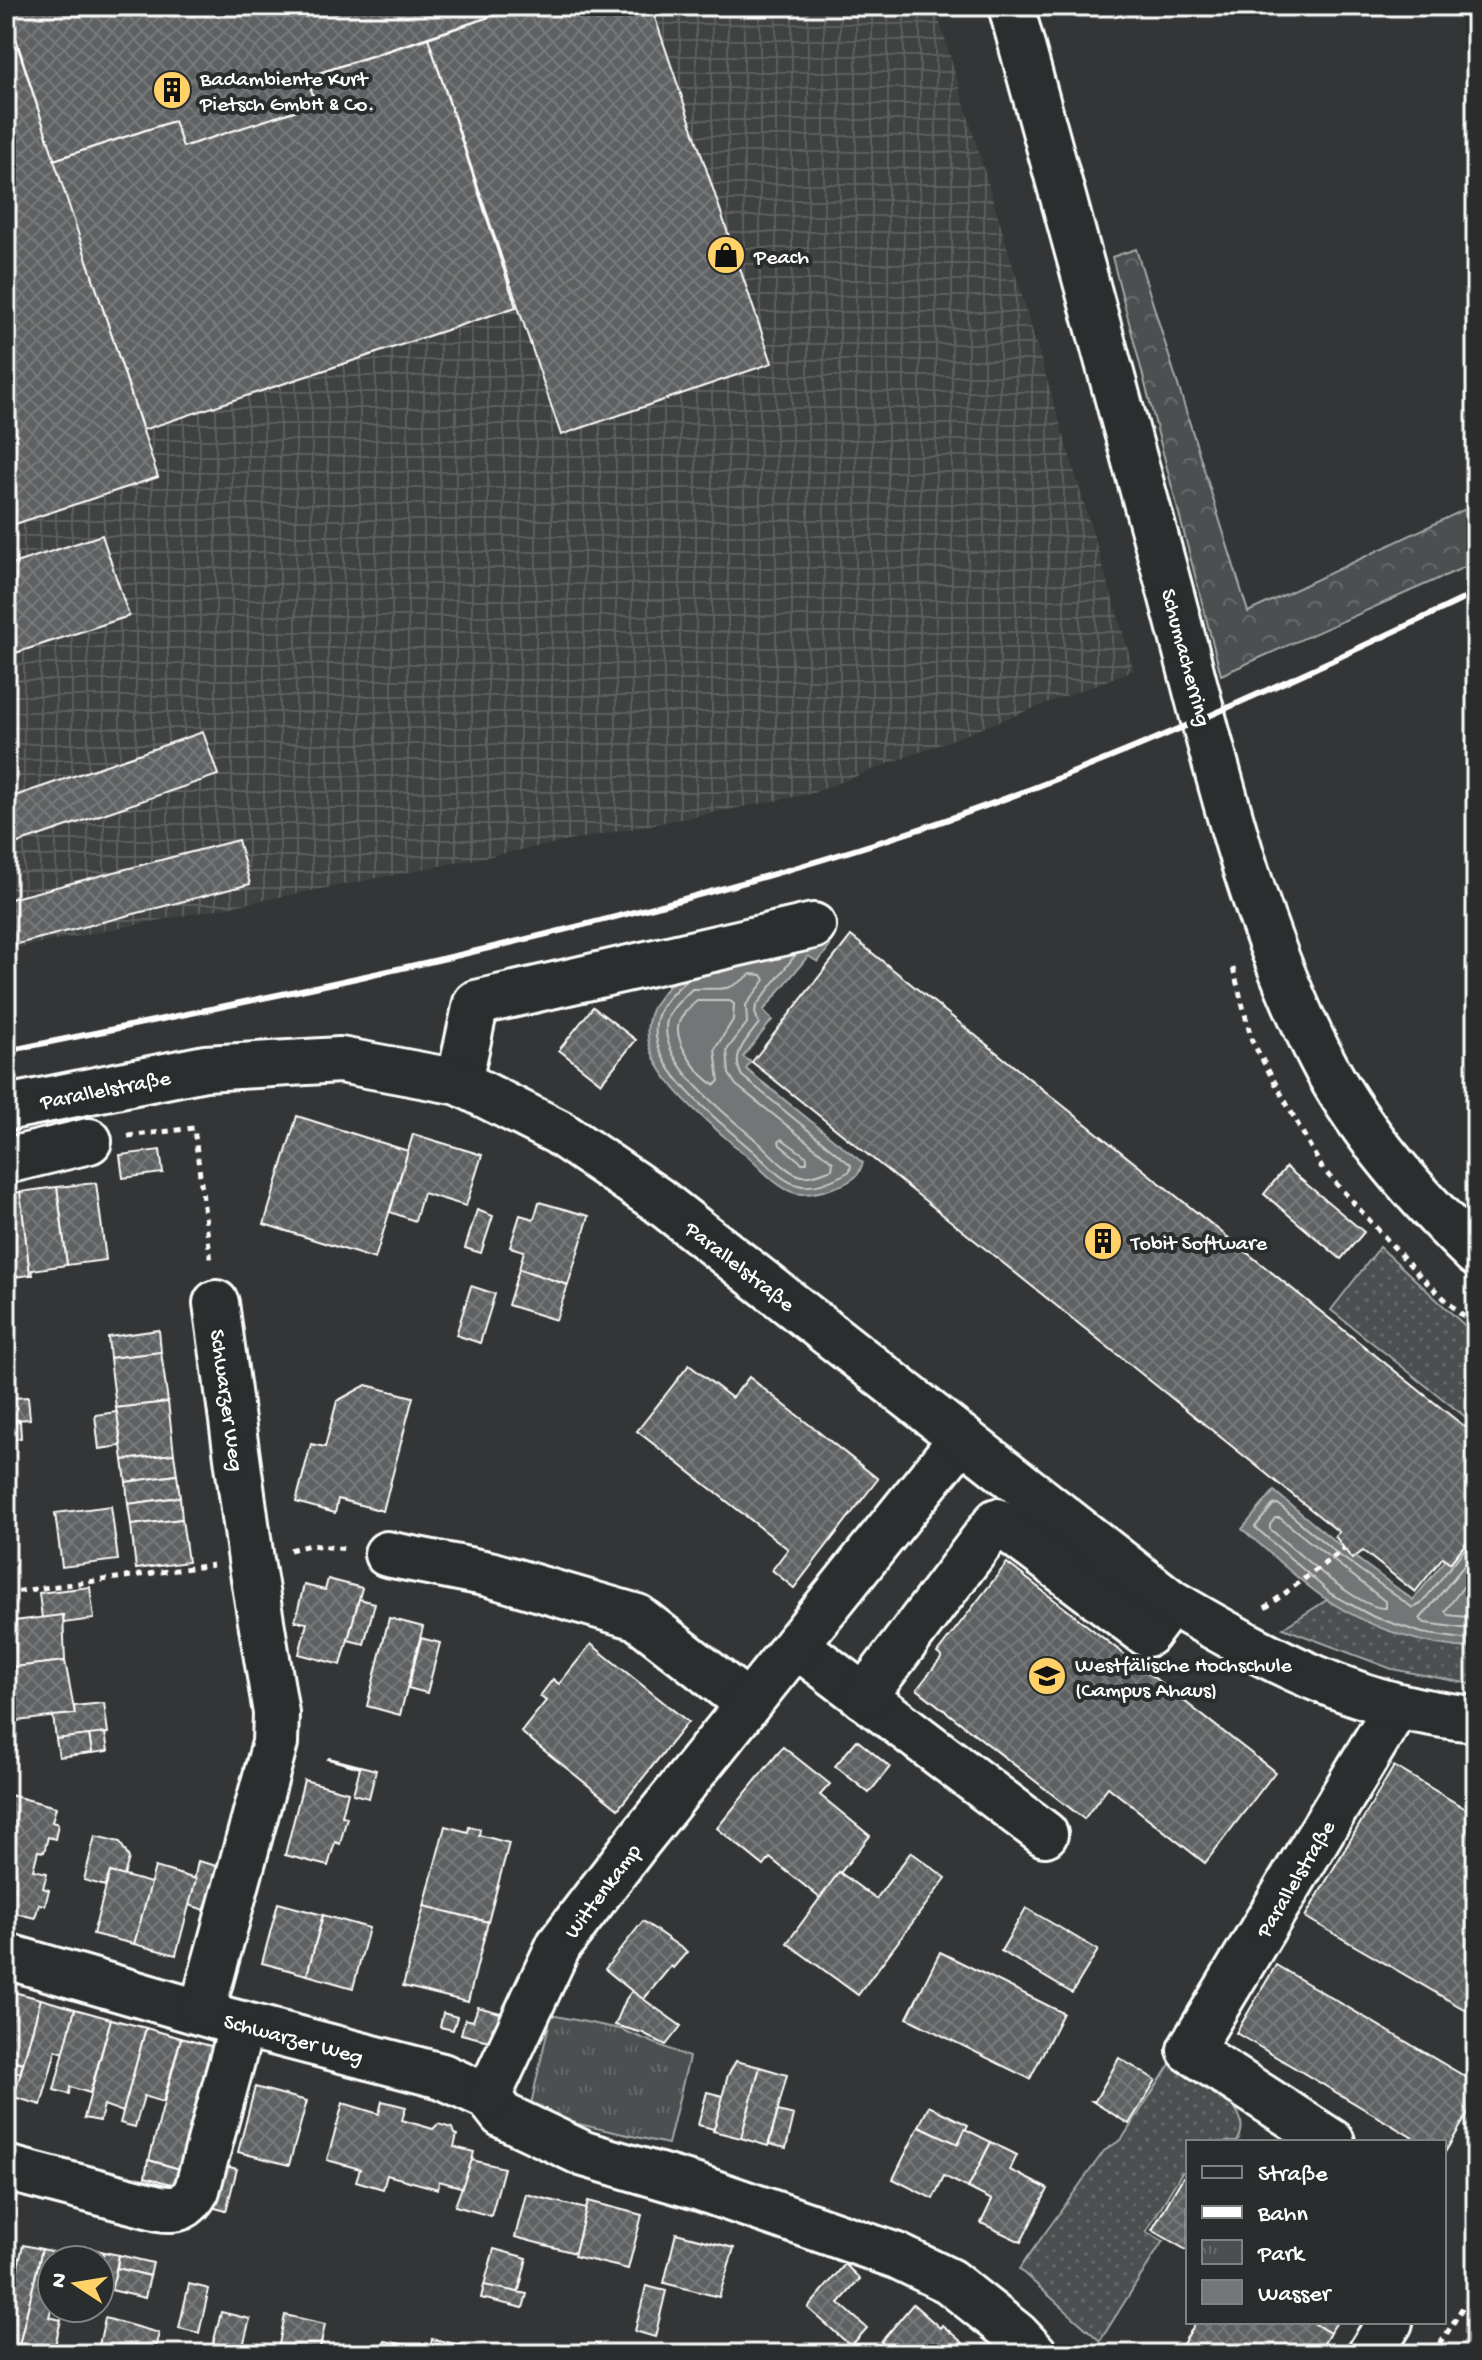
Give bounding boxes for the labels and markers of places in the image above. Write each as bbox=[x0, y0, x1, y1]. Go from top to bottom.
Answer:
place label: Badambiente Kurt Pietsch GmbH & Co. bbox=[199, 68, 374, 119]
building icon: Badambiente Kurt Pietsch GmbH & Co. bbox=[151, 69, 193, 111]
shop icon: Peach bbox=[705, 234, 747, 276]
place label: Peach bbox=[753, 246, 809, 272]
building icon: Tobit Software bbox=[1082, 1220, 1124, 1262]
place label: Tobit Software bbox=[1129, 1232, 1268, 1258]
place label: Westfälische Hochschule (Campus Ahaus) bbox=[1075, 1654, 1292, 1705]
school or university icon: Westfälische Hochschule (Campus Ahaus) bbox=[1026, 1655, 1068, 1697]

